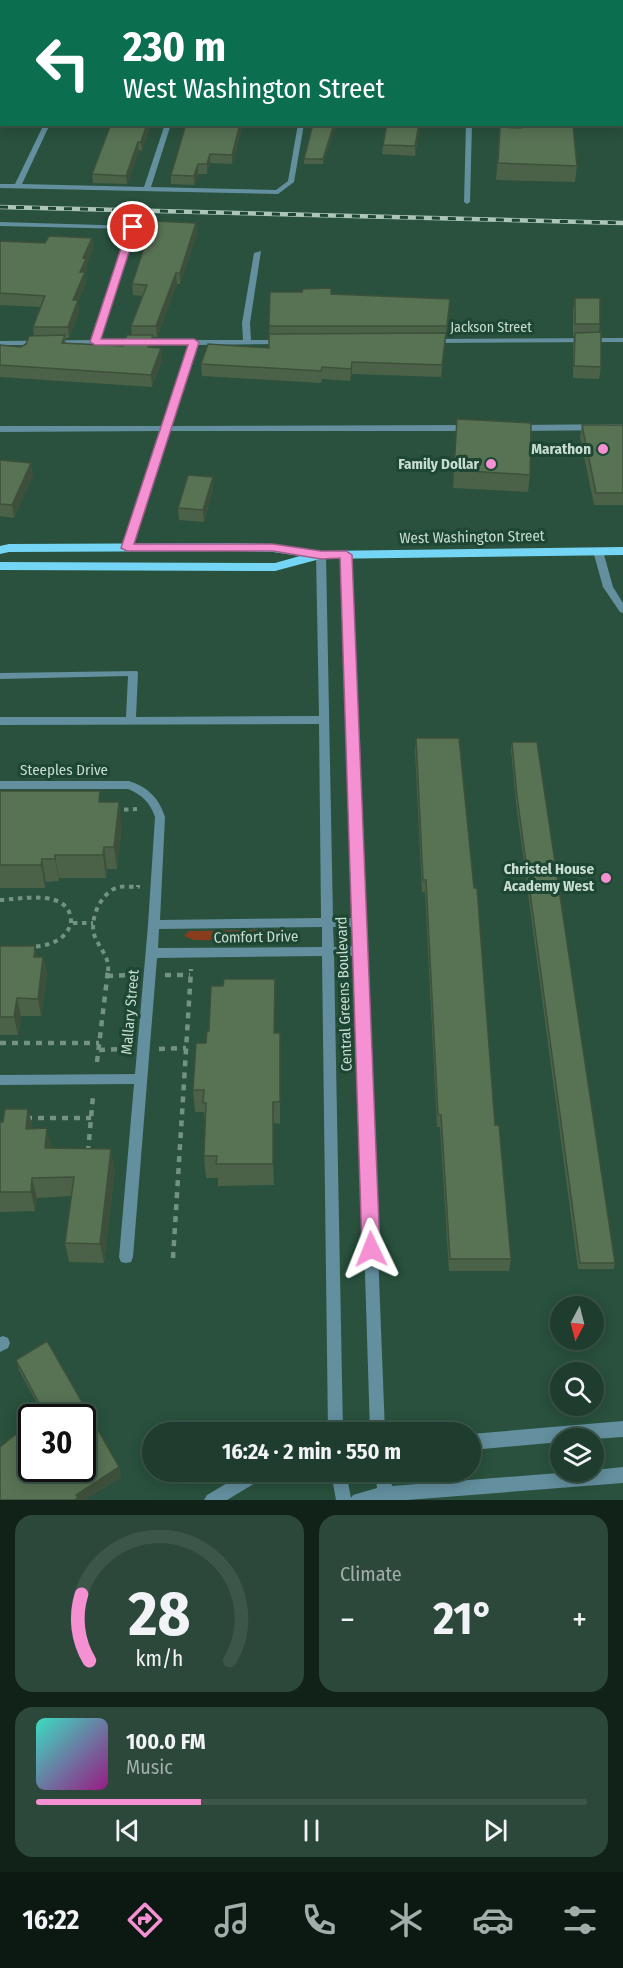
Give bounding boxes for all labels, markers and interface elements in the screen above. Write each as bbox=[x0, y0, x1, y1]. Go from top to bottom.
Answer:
text: 230 m bbox=[123, 22, 226, 72]
icon: left bbox=[24, 24, 102, 102]
text: West Washington Street bbox=[123, 73, 385, 105]
pin bbox=[107, 201, 158, 252]
icon: arrive bbox=[116, 210, 149, 243]
street label: Jackson Street bbox=[450, 319, 532, 336]
place label: Marathon bbox=[531, 440, 591, 458]
marker: Marathon bbox=[596, 442, 610, 456]
place label: Family Dollar bbox=[398, 455, 480, 473]
marker: Family Dollar bbox=[484, 457, 498, 471]
street label: West Washington Street bbox=[399, 527, 545, 547]
street label: Steeples Drive bbox=[20, 761, 108, 779]
place label: Christel House Academy West bbox=[503, 860, 595, 895]
marker: Christel House Academy West bbox=[599, 871, 613, 885]
street label: Central Greens Boulevard bbox=[332, 916, 356, 1072]
street label: Comfort Drive bbox=[214, 927, 298, 947]
street label: Mallary Street bbox=[117, 969, 143, 1055]
position arrow bbox=[339, 1217, 403, 1281]
north arrow bbox=[550, 1296, 604, 1350]
map controls bbox=[550, 1296, 604, 1482]
button: search bbox=[550, 1362, 604, 1416]
speed limit sign: 30 bbox=[18, 1404, 96, 1482]
button: layers bbox=[550, 1428, 604, 1482]
text: 16:24 · 2 min · 550 m bbox=[222, 1438, 401, 1465]
text: Climate bbox=[340, 1562, 402, 1586]
text: 28 bbox=[128, 1577, 190, 1652]
text: 21° bbox=[433, 1592, 494, 1646]
text: − bbox=[340, 1600, 355, 1640]
text: + bbox=[572, 1600, 587, 1640]
text: km/h bbox=[136, 1646, 183, 1672]
text: 100.0 FM bbox=[126, 1728, 206, 1755]
text: Music bbox=[126, 1755, 173, 1779]
icon: previous bbox=[111, 1814, 144, 1847]
icon: pause bbox=[295, 1814, 328, 1847]
icon: next bbox=[479, 1814, 512, 1847]
icon: directions bbox=[124, 1899, 166, 1941]
icon: music bbox=[211, 1899, 253, 1941]
icon: phone bbox=[298, 1899, 340, 1941]
icon: climate bbox=[385, 1899, 427, 1941]
icon: car bbox=[472, 1899, 514, 1941]
icon: filters bbox=[559, 1899, 601, 1941]
text: 16:22 bbox=[22, 1904, 79, 1936]

